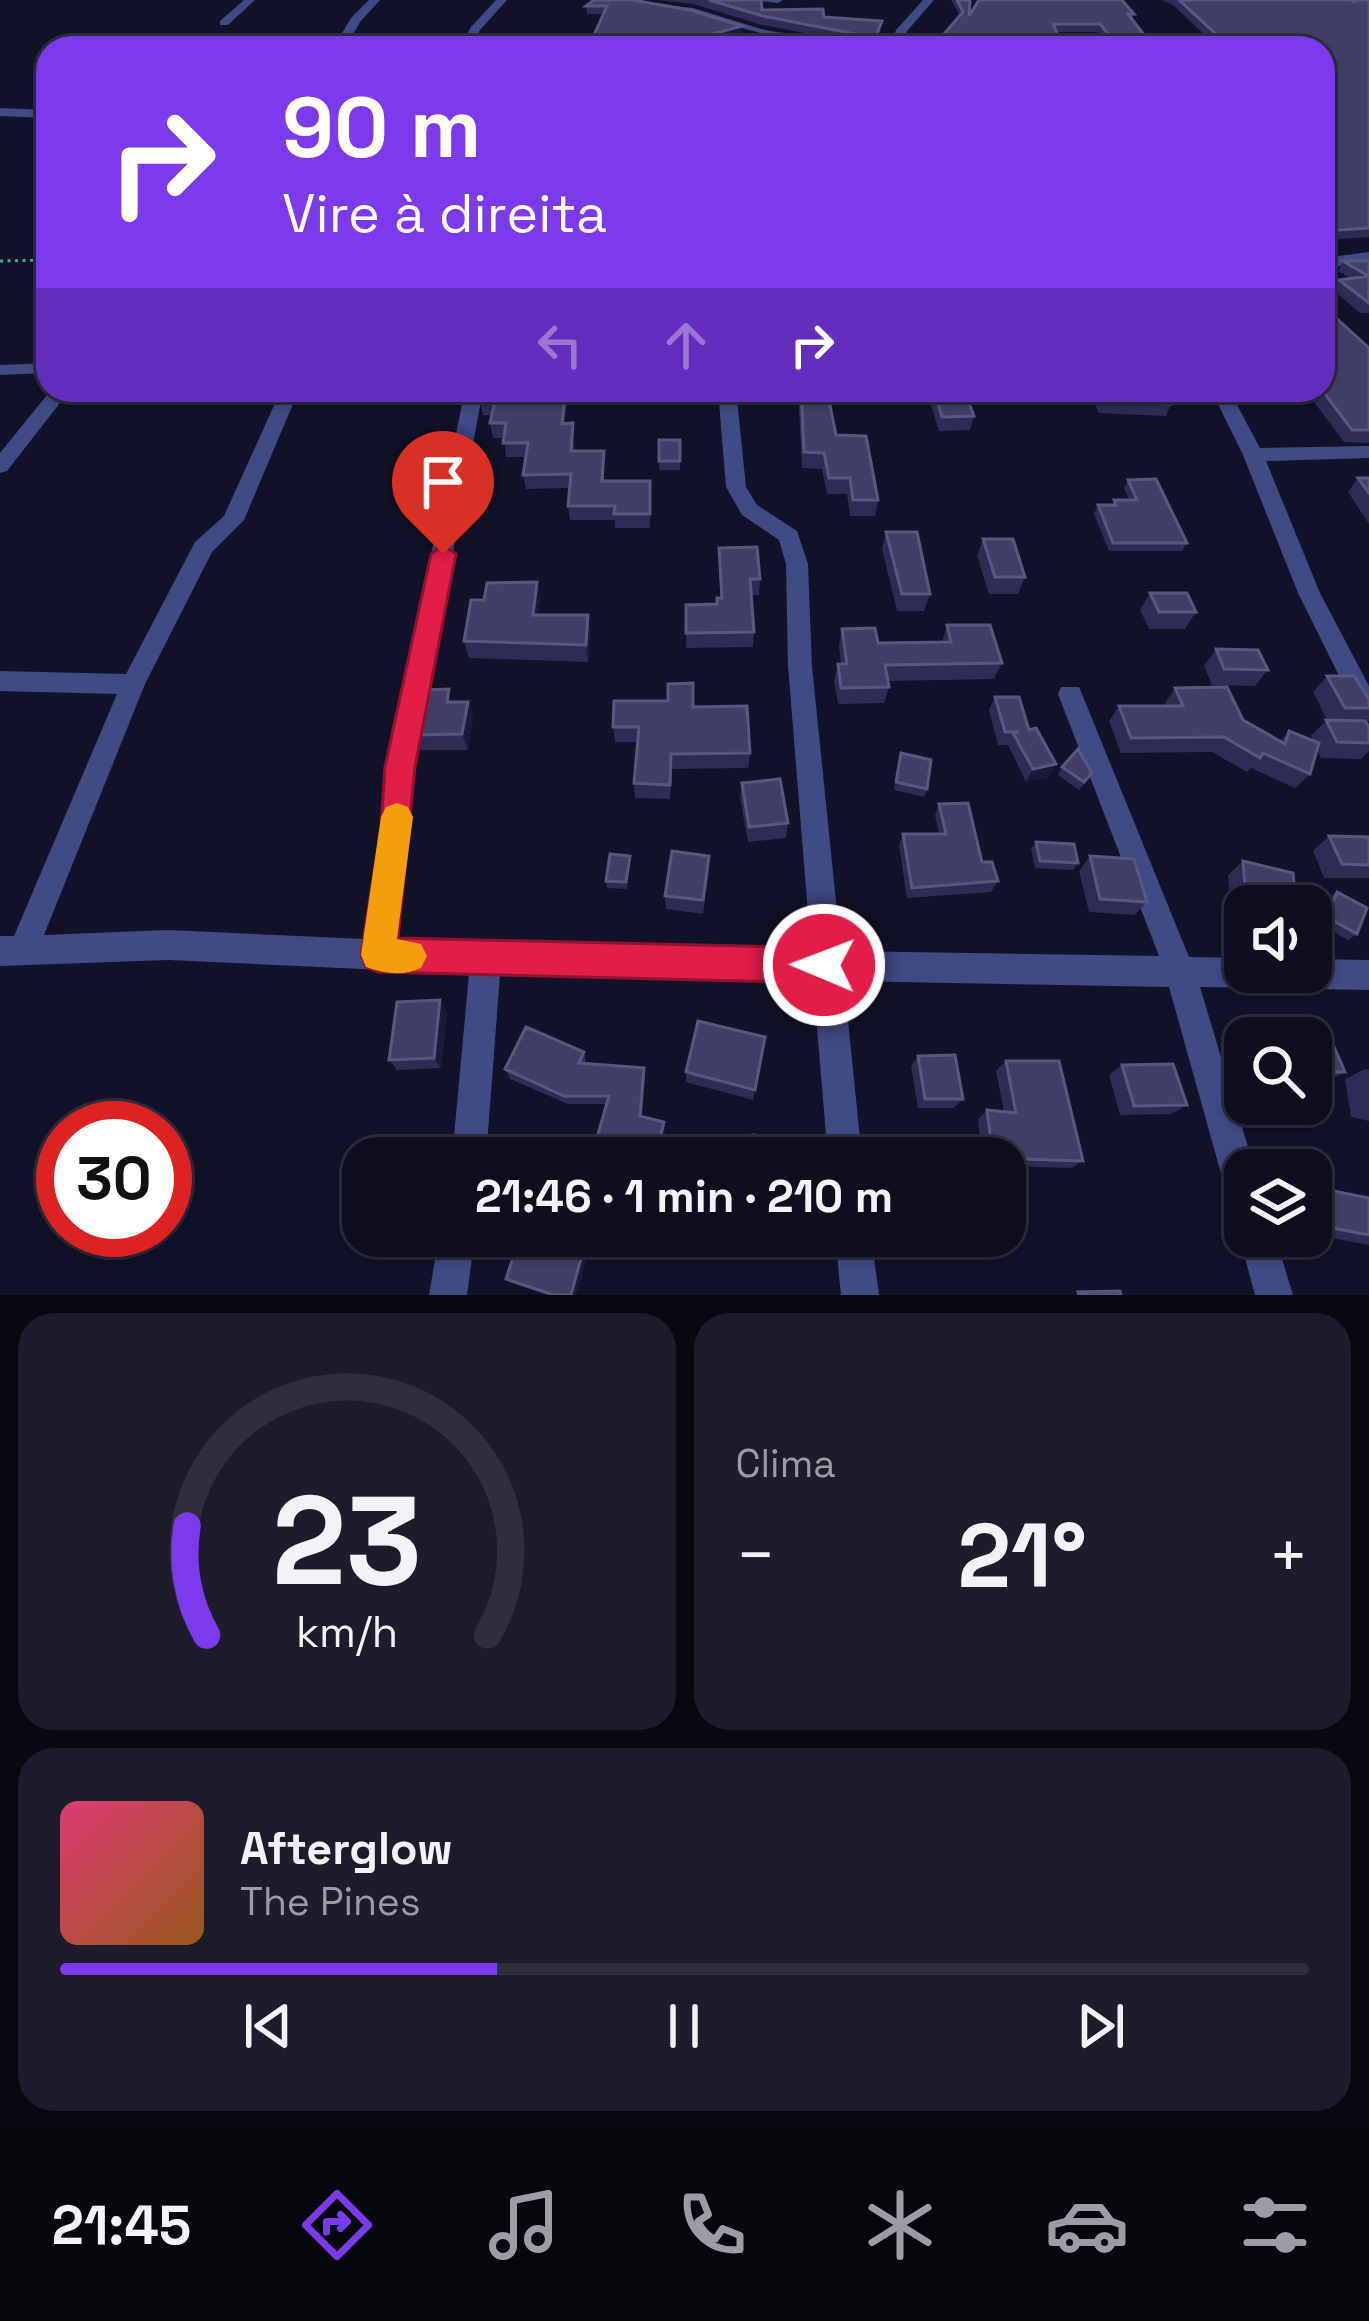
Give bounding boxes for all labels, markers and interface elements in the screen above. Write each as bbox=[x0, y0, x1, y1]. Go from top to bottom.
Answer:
text: 90 m bbox=[282, 74, 481, 182]
icon: right bbox=[84, 84, 240, 240]
text: Vire à direita bbox=[282, 179, 607, 248]
icon: left bbox=[527, 312, 593, 378]
icon: ahead bbox=[653, 312, 719, 378]
icon: right bbox=[779, 312, 845, 378]
pin bbox=[392, 431, 494, 554]
icon: arrive bbox=[410, 449, 476, 515]
map controls bbox=[1224, 885, 1332, 1257]
button: sound bbox=[1224, 885, 1332, 993]
position arrow bbox=[761, 902, 887, 1028]
button: search bbox=[1224, 1017, 1332, 1125]
speed limit sign: 30 bbox=[36, 1101, 192, 1257]
button: layers bbox=[1224, 1149, 1332, 1257]
text: 21:46 · 1 min · 210 m bbox=[475, 1168, 893, 1225]
text: Clima bbox=[736, 1439, 836, 1488]
text: 23 bbox=[272, 1461, 422, 1620]
text: 21° bbox=[957, 1498, 1087, 1613]
text: − bbox=[736, 1513, 776, 1597]
text: + bbox=[1268, 1513, 1309, 1597]
text: km/h bbox=[296, 1604, 398, 1659]
text: Afterglow bbox=[240, 1820, 453, 1877]
text: The Pines bbox=[240, 1877, 421, 1926]
icon: previous bbox=[235, 1993, 301, 2059]
icon: pause bbox=[651, 1993, 717, 2059]
icon: next bbox=[1068, 1993, 1134, 2059]
icon: directions bbox=[295, 2183, 379, 2267]
icon: music bbox=[482, 2183, 566, 2267]
icon: phone bbox=[670, 2183, 754, 2267]
icon: climate bbox=[858, 2183, 942, 2267]
icon: car bbox=[1045, 2183, 1129, 2267]
icon: filters bbox=[1233, 2183, 1317, 2267]
text: 21:45 bbox=[52, 2191, 191, 2260]

